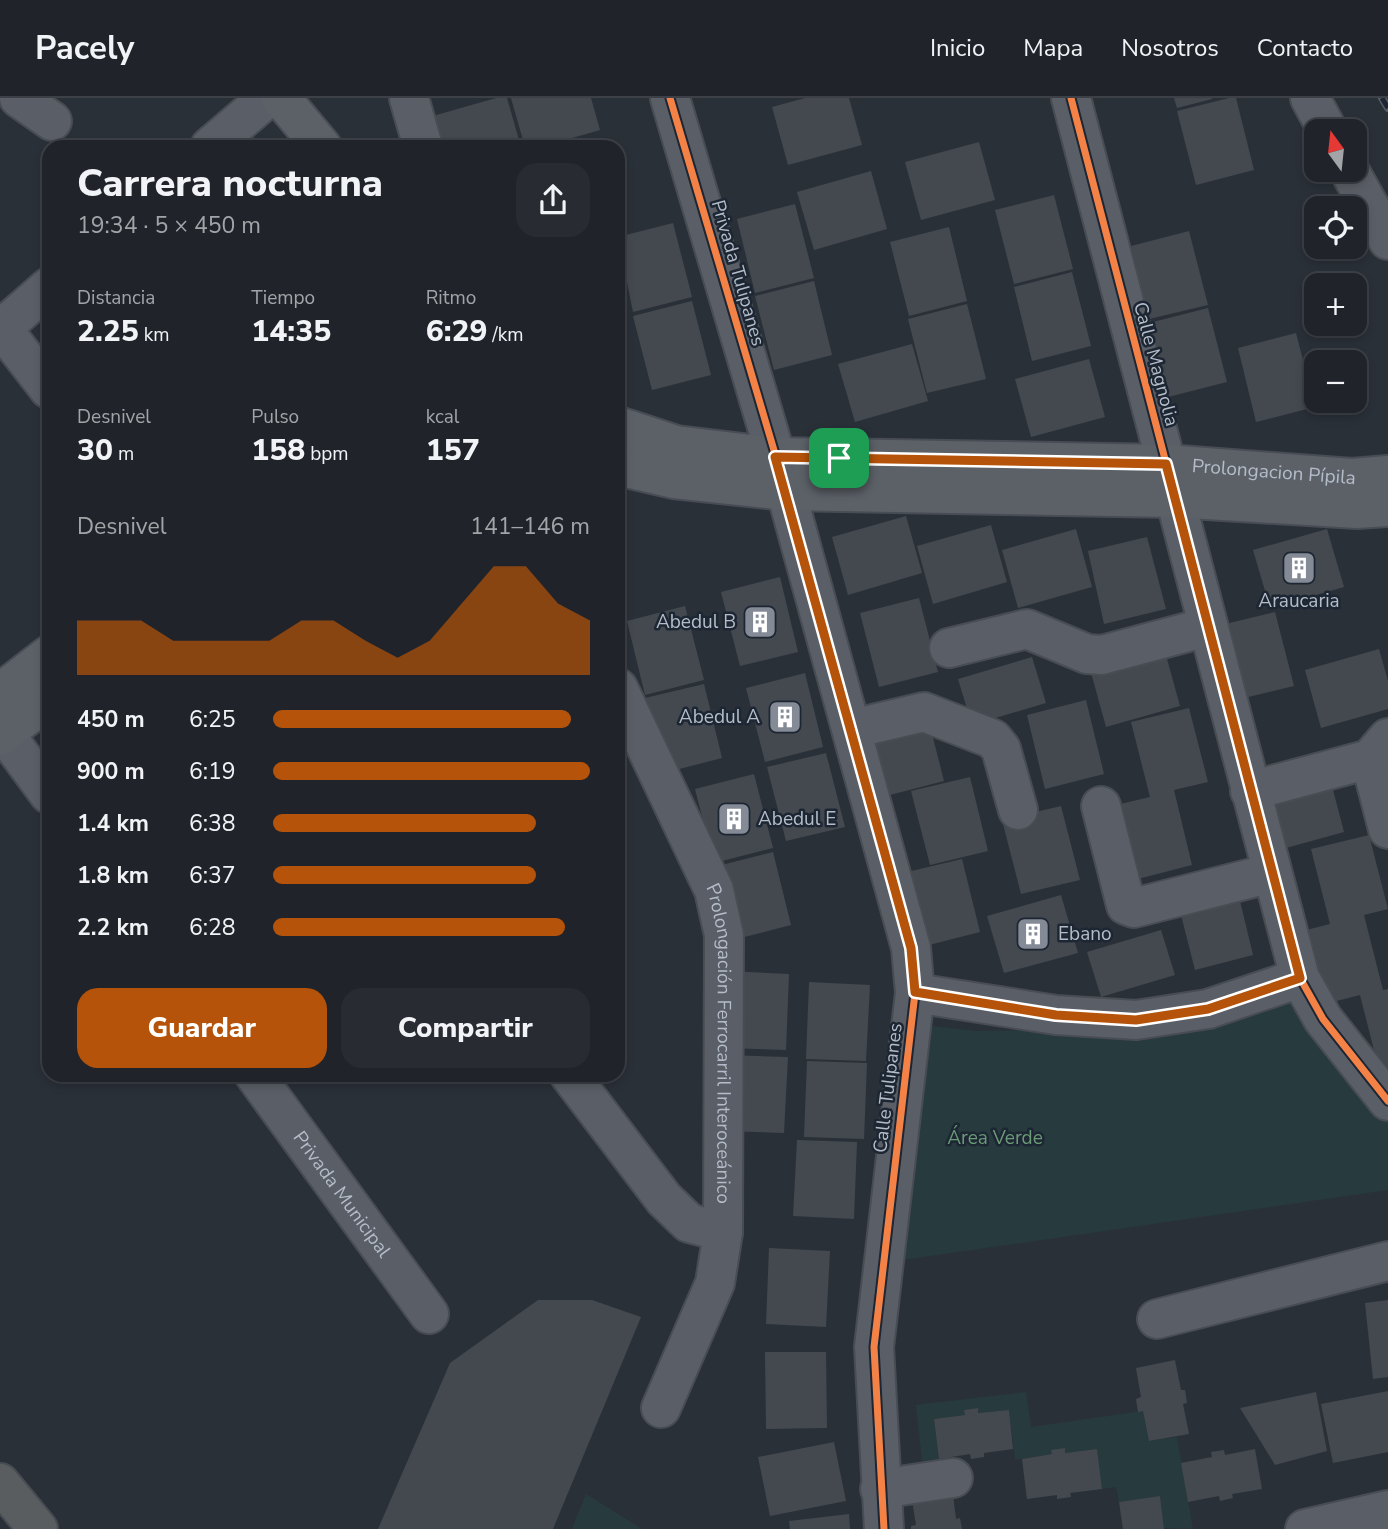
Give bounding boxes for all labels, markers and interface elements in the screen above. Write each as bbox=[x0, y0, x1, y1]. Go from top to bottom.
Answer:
text: Pacely bbox=[35, 26, 134, 71]
text: Inicio bbox=[930, 32, 985, 64]
text: Mapa bbox=[1023, 32, 1083, 64]
text: Nosotros bbox=[1121, 32, 1219, 64]
text: Contacto bbox=[1257, 32, 1353, 64]
north arrow bbox=[1304, 119, 1367, 182]
map controls bbox=[1304, 119, 1367, 413]
text: Carrera nocturna bbox=[77, 158, 383, 209]
button: share bbox=[516, 163, 590, 237]
button: locate bbox=[1304, 196, 1367, 259]
street label: Privada Tulipanes bbox=[705, 197, 771, 349]
text: 19:34 · 5 × 450 m bbox=[77, 210, 261, 241]
button: + bbox=[1304, 273, 1367, 336]
text: Distancia bbox=[77, 285, 155, 311]
text: Tiempo bbox=[251, 285, 315, 311]
text: Ritmo bbox=[426, 285, 476, 311]
street label: Calle Magnolia bbox=[1127, 299, 1185, 429]
text: 2.25 bbox=[77, 311, 139, 352]
text: 14:35 bbox=[251, 311, 331, 352]
text: 6:29 bbox=[426, 311, 487, 352]
text: km bbox=[139, 322, 169, 348]
text: /km bbox=[487, 322, 523, 348]
button: − bbox=[1304, 350, 1367, 413]
text: Desnivel bbox=[77, 404, 151, 430]
text: Pulso bbox=[251, 404, 299, 430]
text: kcal bbox=[426, 404, 459, 430]
pin bbox=[809, 428, 869, 488]
text: 30 bbox=[77, 430, 113, 471]
text: 158 bbox=[251, 430, 305, 471]
text: 157 bbox=[426, 430, 480, 471]
icon: arrive bbox=[820, 439, 858, 477]
text: m bbox=[113, 441, 134, 467]
text: bpm bbox=[305, 441, 349, 467]
street label: Prolongacion Pípila bbox=[1191, 453, 1357, 491]
text: Desnivel bbox=[77, 511, 167, 542]
text: 141–146 m bbox=[470, 511, 590, 542]
building icon: Araucaria bbox=[1280, 549, 1318, 587]
place label: Araucaria bbox=[1258, 588, 1340, 614]
building icon: Abedul B bbox=[741, 603, 779, 641]
place label: Abedul B bbox=[656, 609, 736, 635]
building icon: Abedul A bbox=[766, 698, 804, 736]
text: 450 m bbox=[77, 704, 145, 735]
text: 6:25 bbox=[189, 704, 236, 735]
place label: Abedul A bbox=[679, 704, 760, 730]
text: 900 m bbox=[77, 756, 145, 787]
text: 6:19 bbox=[189, 756, 236, 787]
building icon: Abedul E bbox=[715, 800, 753, 838]
place label: Abedul E bbox=[758, 806, 836, 832]
text: 1.4 km bbox=[77, 808, 149, 839]
text: 6:38 bbox=[189, 808, 236, 839]
text: 1.8 km bbox=[77, 860, 149, 891]
text: 6:37 bbox=[189, 860, 236, 891]
street label: Prolongación Ferrocarril Interoceánico bbox=[700, 879, 737, 1204]
text: 2.2 km bbox=[77, 912, 149, 943]
text: 6:28 bbox=[189, 912, 236, 943]
building icon: Ebano bbox=[1014, 915, 1052, 953]
place label: Ebano bbox=[1058, 921, 1112, 947]
button: Guardar bbox=[77, 988, 327, 1068]
button: Compartir bbox=[341, 988, 590, 1068]
street label: Calle Tulipanes bbox=[867, 1022, 909, 1154]
park label: Área Verde bbox=[947, 1125, 1043, 1151]
street label: Privada Municipal bbox=[287, 1126, 397, 1263]

